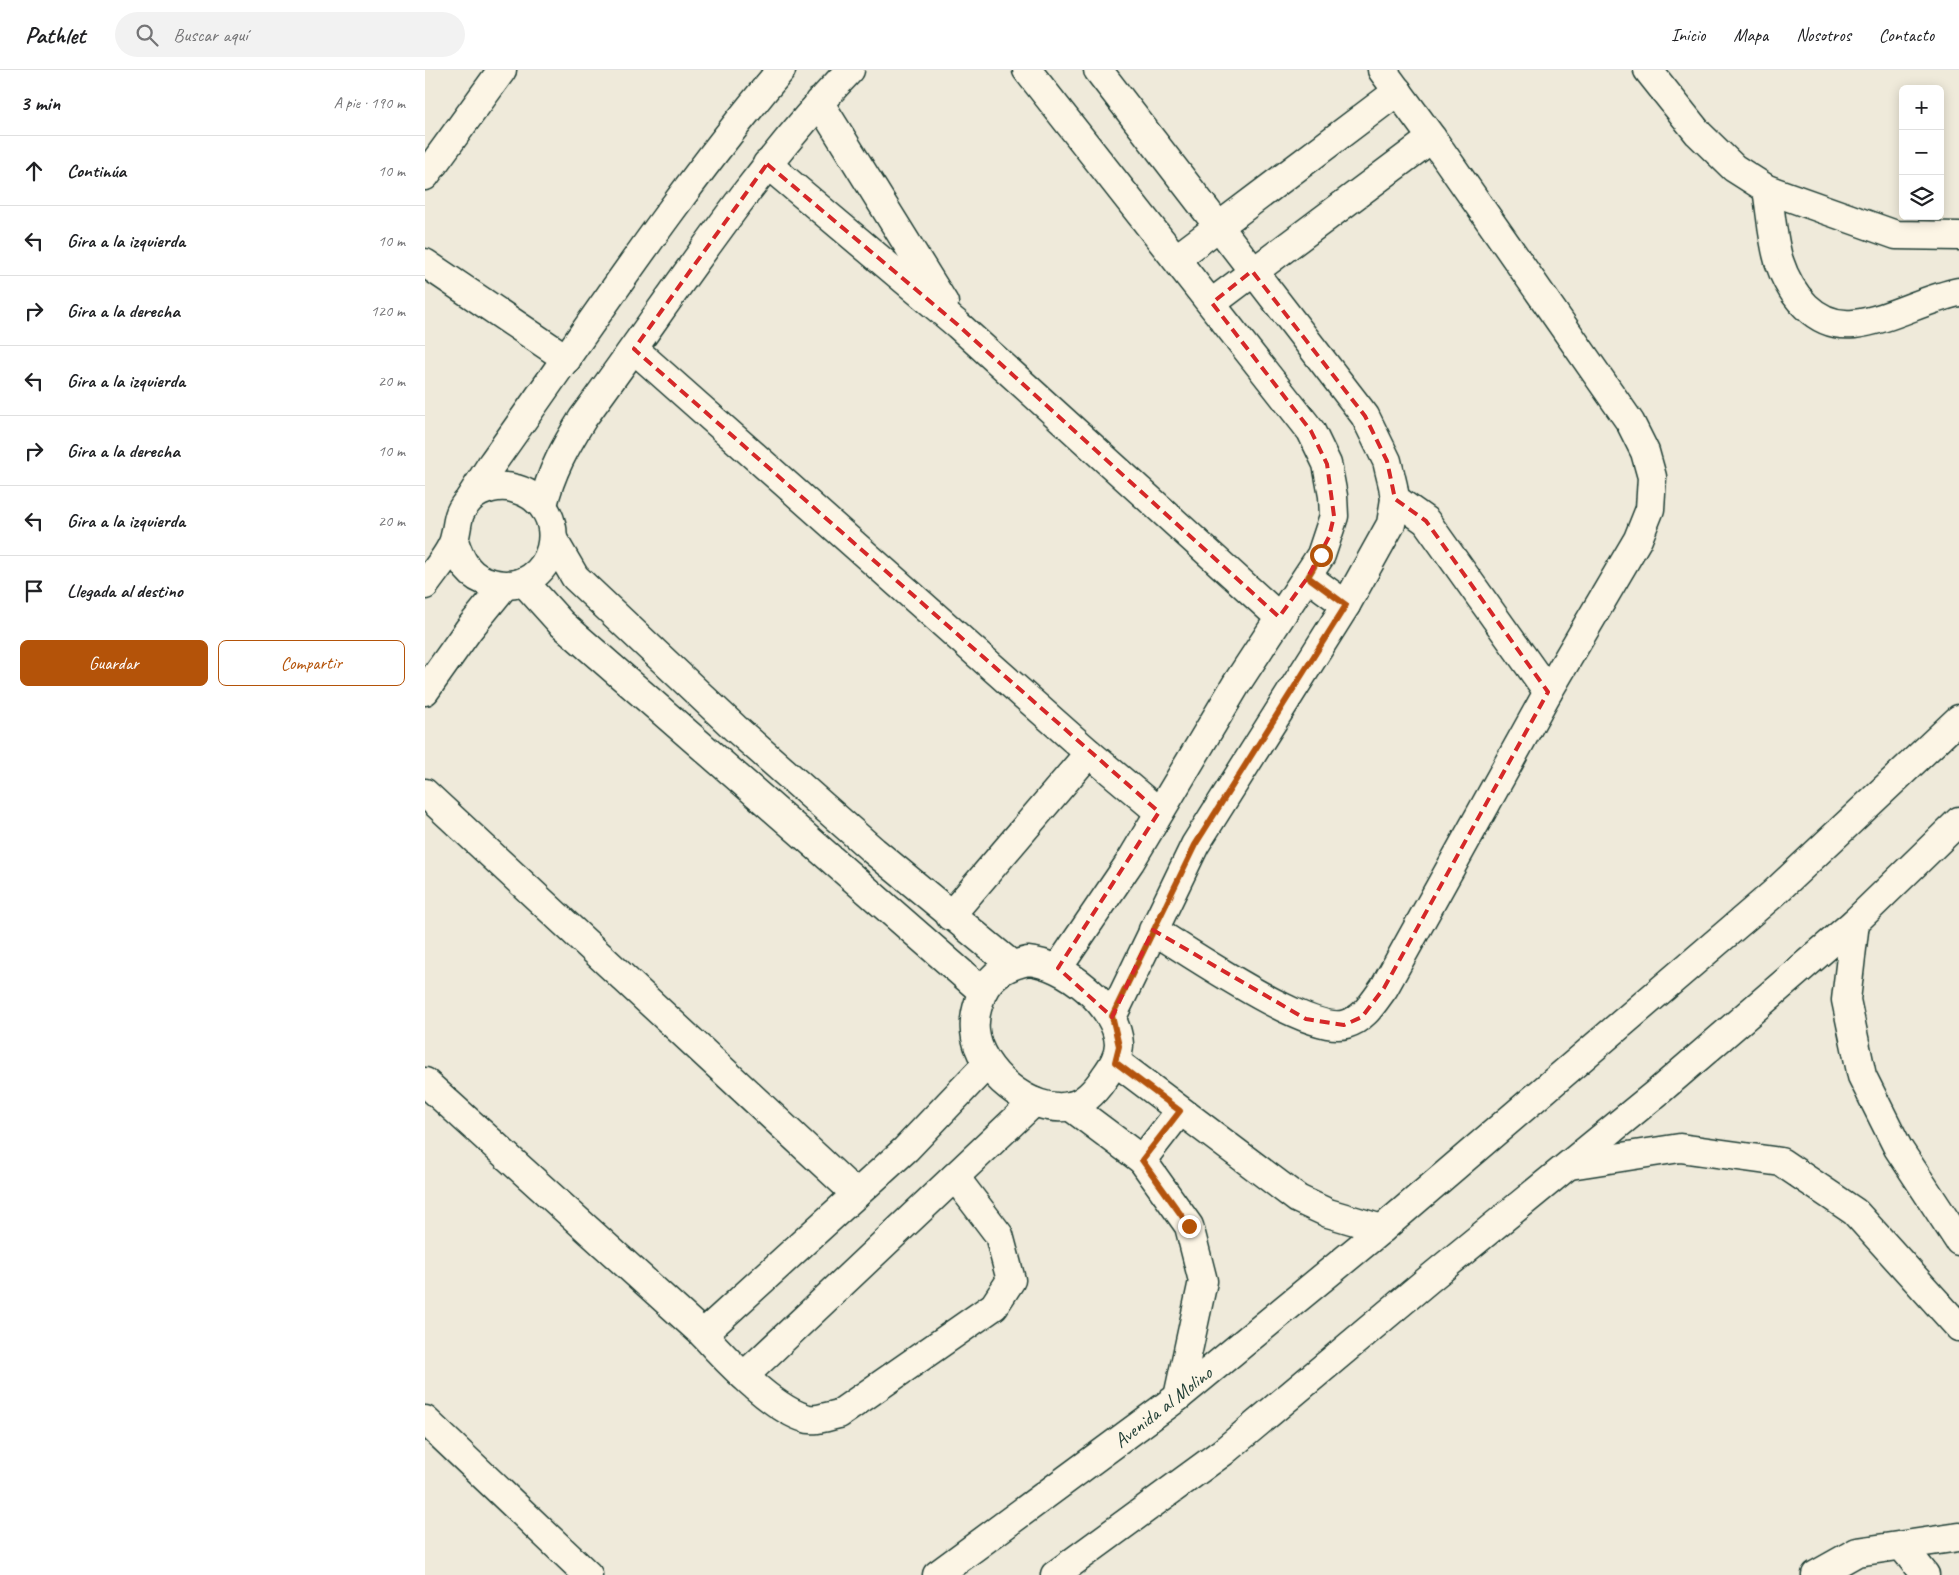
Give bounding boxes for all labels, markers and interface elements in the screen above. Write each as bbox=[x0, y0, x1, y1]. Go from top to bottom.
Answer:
search box bbox=[115, 12, 465, 57]
text: Pathlet bbox=[25, 20, 85, 50]
icon: search bbox=[133, 21, 161, 49]
text: Buscar aquí bbox=[173, 23, 248, 47]
text: Inicio bbox=[1671, 24, 1705, 46]
text: Mapa bbox=[1733, 24, 1768, 46]
text: Nosotros bbox=[1796, 24, 1851, 46]
text: Contacto bbox=[1879, 24, 1934, 46]
map controls bbox=[1899, 85, 1944, 220]
button: + bbox=[1899, 85, 1944, 130]
text: 3 min bbox=[20, 90, 60, 116]
text: A pie · 190 m bbox=[334, 93, 405, 113]
button: − bbox=[1899, 130, 1944, 175]
icon: ahead bbox=[20, 157, 48, 185]
text: Continúa bbox=[67, 159, 126, 183]
text: 10 m bbox=[378, 161, 405, 181]
button: layers bbox=[1899, 175, 1944, 220]
icon: left bbox=[20, 227, 48, 255]
text: Gira a la izquierda bbox=[67, 229, 185, 253]
text: 10 m bbox=[378, 231, 405, 251]
icon: right bbox=[20, 297, 48, 325]
text: Gira a la derecha bbox=[67, 299, 180, 323]
text: 120 m bbox=[371, 301, 405, 321]
icon: left bbox=[20, 367, 48, 395]
text: Gira a la izquierda bbox=[67, 369, 185, 393]
text: 20 m bbox=[378, 371, 405, 391]
icon: right bbox=[20, 437, 48, 465]
text: Gira a la derecha bbox=[67, 439, 180, 463]
text: 10 m bbox=[378, 441, 405, 461]
icon: left bbox=[20, 507, 48, 535]
text: Gira a la izquierda bbox=[67, 509, 185, 533]
text: 20 m bbox=[378, 511, 405, 531]
route start bbox=[1310, 544, 1333, 567]
icon: arrive bbox=[20, 577, 48, 605]
text: Llegada al destino bbox=[67, 579, 183, 603]
button: Guardar bbox=[20, 640, 208, 686]
button: Compartir bbox=[218, 640, 405, 686]
route end bbox=[1178, 1215, 1201, 1238]
street label: Avenida al Molino bbox=[1109, 1360, 1218, 1453]

